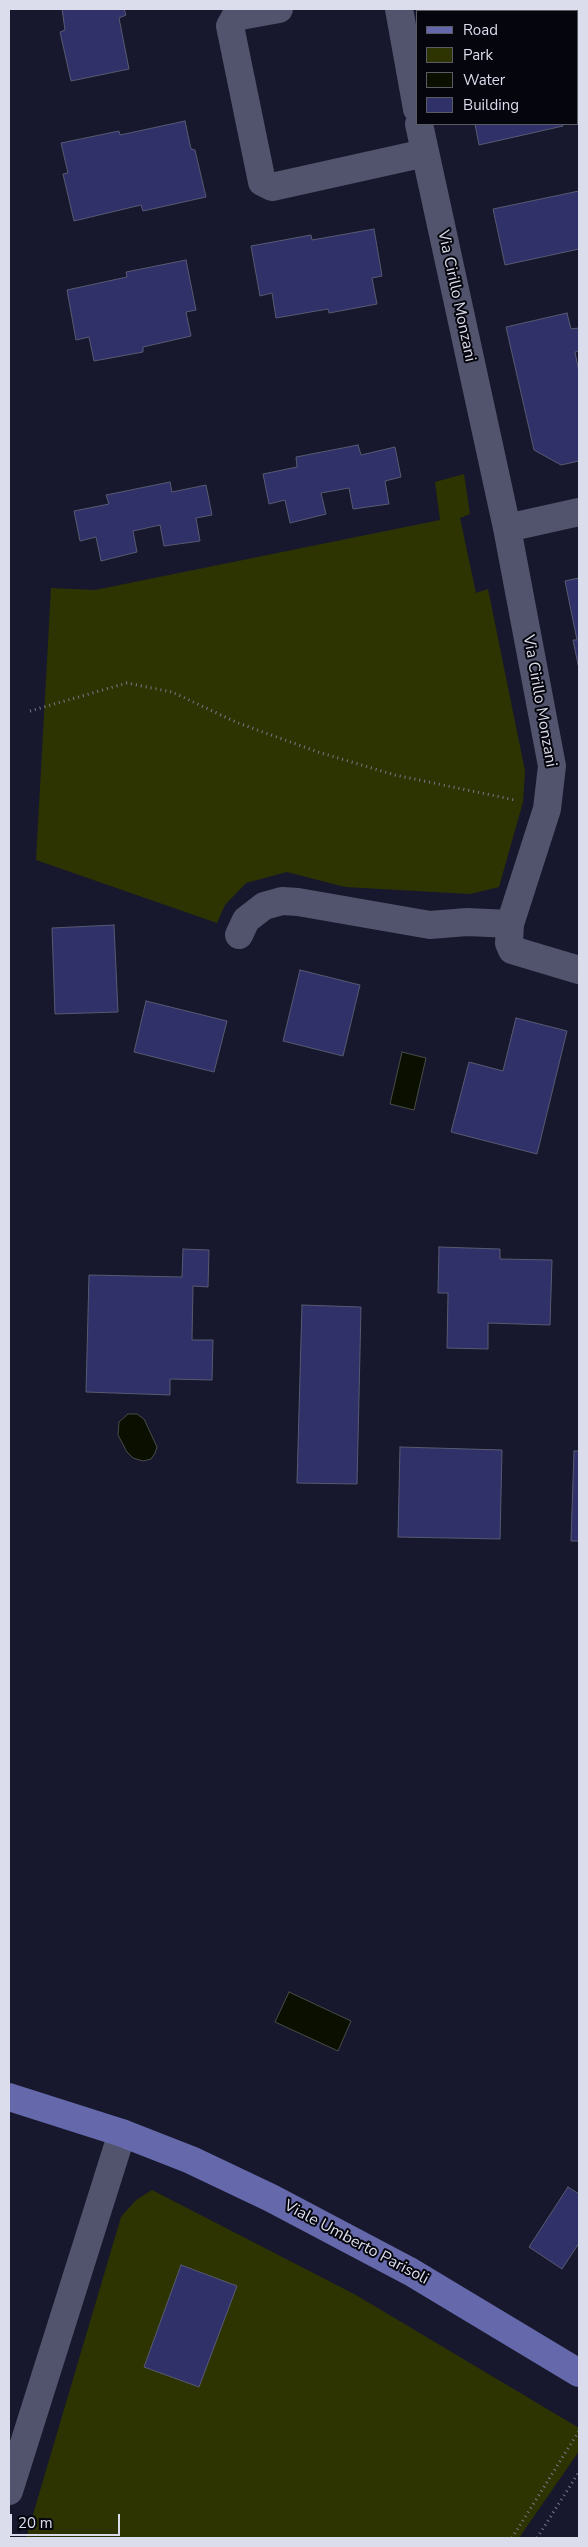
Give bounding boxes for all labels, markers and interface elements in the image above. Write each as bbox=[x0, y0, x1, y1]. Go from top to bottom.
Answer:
legend bbox=[416, 10, 578, 125]
text: Road bbox=[463, 20, 498, 40]
text: Park bbox=[463, 45, 493, 65]
text: Water bbox=[463, 70, 505, 90]
text: Building bbox=[463, 95, 519, 115]
street label: Via Cirillo Monzani bbox=[433, 229, 479, 363]
street label: Via Cirillo Monzani bbox=[518, 633, 560, 769]
street label: Viale Umberto Parisoli bbox=[280, 2197, 432, 2289]
scale bar bbox=[12, 2504, 122, 2536]
text: 20 m bbox=[18, 2513, 53, 2533]

